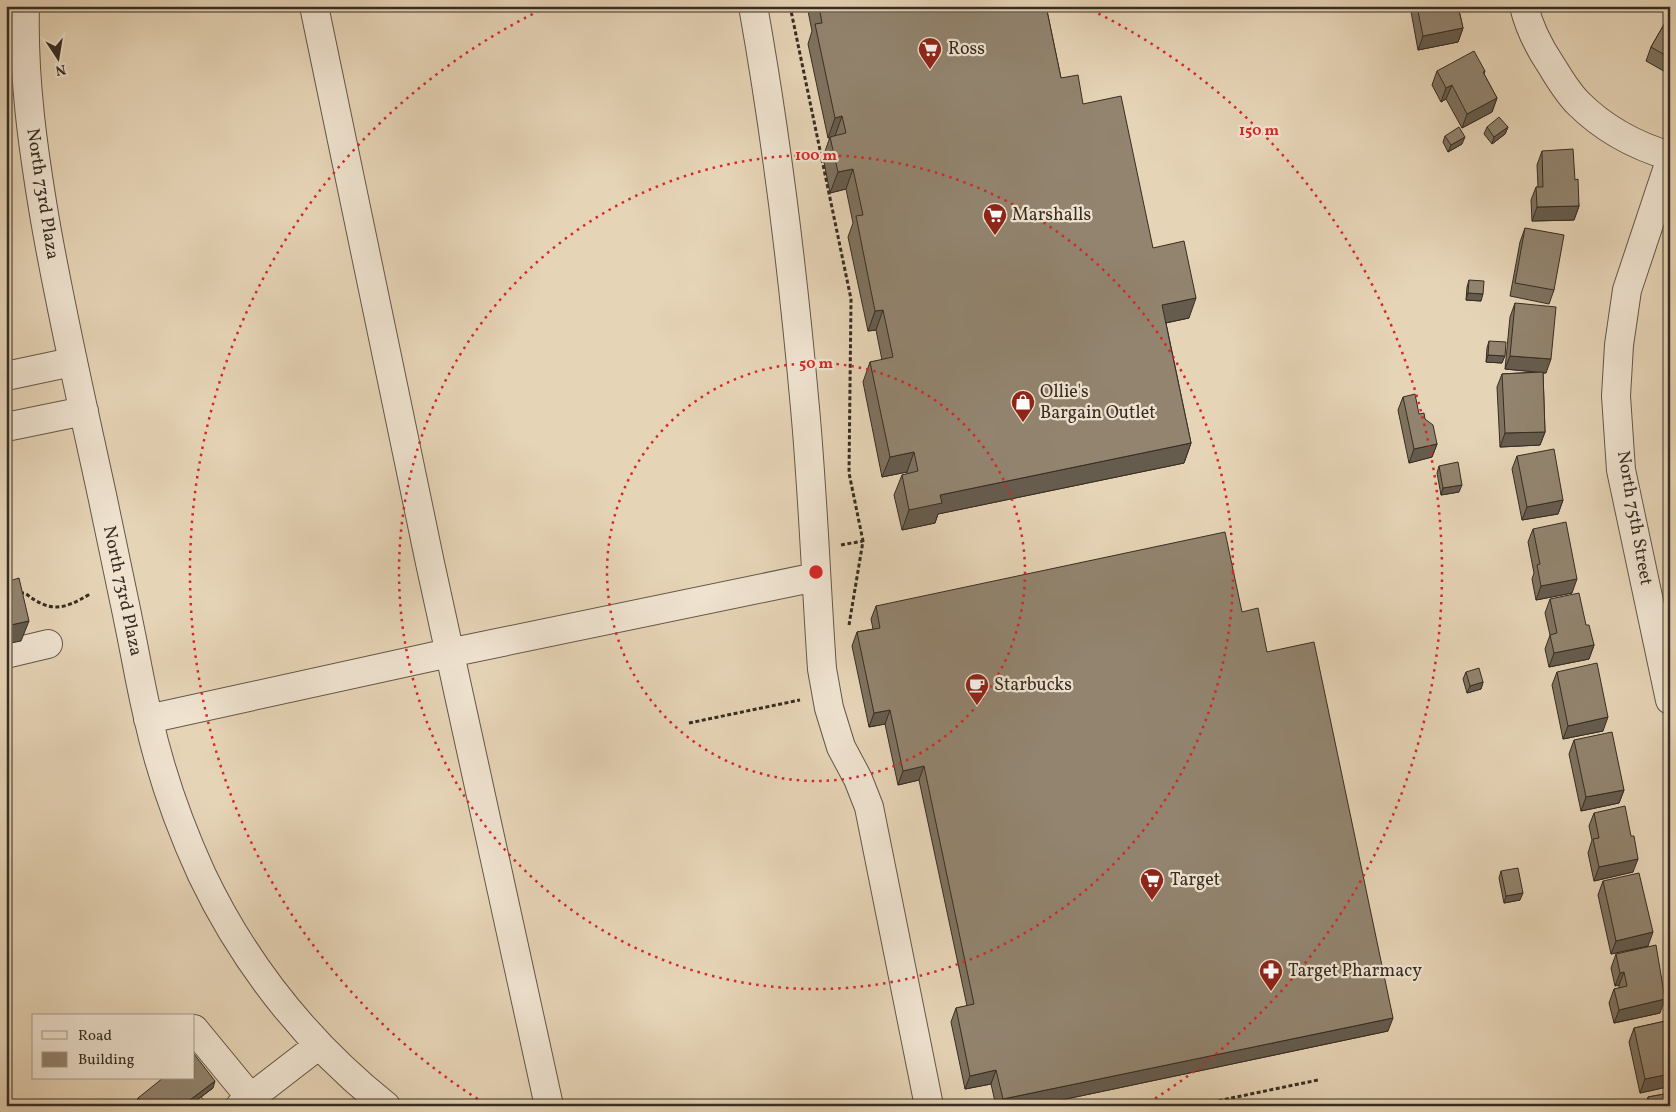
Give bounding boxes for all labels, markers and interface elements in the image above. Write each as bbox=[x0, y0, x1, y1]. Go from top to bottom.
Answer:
north arrow bbox=[32, 32, 82, 82]
supermarket icon: Ross bbox=[917, 36, 943, 70]
place label: Ross bbox=[948, 37, 985, 62]
text: N bbox=[53, 59, 67, 80]
text: 150 m bbox=[1239, 121, 1279, 142]
street label: North 73rd Plaza bbox=[19, 127, 65, 261]
text: 100 m bbox=[795, 146, 838, 167]
supermarket icon: Marshalls bbox=[982, 202, 1008, 236]
place label: Marshalls bbox=[1012, 203, 1091, 228]
text: 50 m bbox=[799, 354, 833, 375]
place label: Ollie's Bargain Outlet bbox=[1040, 380, 1156, 426]
shop icon: Ollie's Bargain Outlet bbox=[1010, 389, 1036, 423]
street label: North 75th Street bbox=[1610, 449, 1658, 587]
street label: North 73rd Plaza bbox=[96, 524, 148, 658]
centre of rings bbox=[807, 563, 825, 581]
cafe icon: Starbucks bbox=[964, 672, 990, 706]
place label: Starbucks bbox=[994, 673, 1072, 698]
supermarket icon: Target bbox=[1139, 867, 1165, 901]
place label: Target bbox=[1170, 868, 1220, 893]
pharmacy icon: Target Pharmacy bbox=[1258, 958, 1284, 992]
place label: Target Pharmacy bbox=[1288, 959, 1422, 984]
legend bbox=[32, 1014, 195, 1080]
text: Road bbox=[78, 1026, 112, 1047]
text: Building bbox=[78, 1050, 135, 1071]

